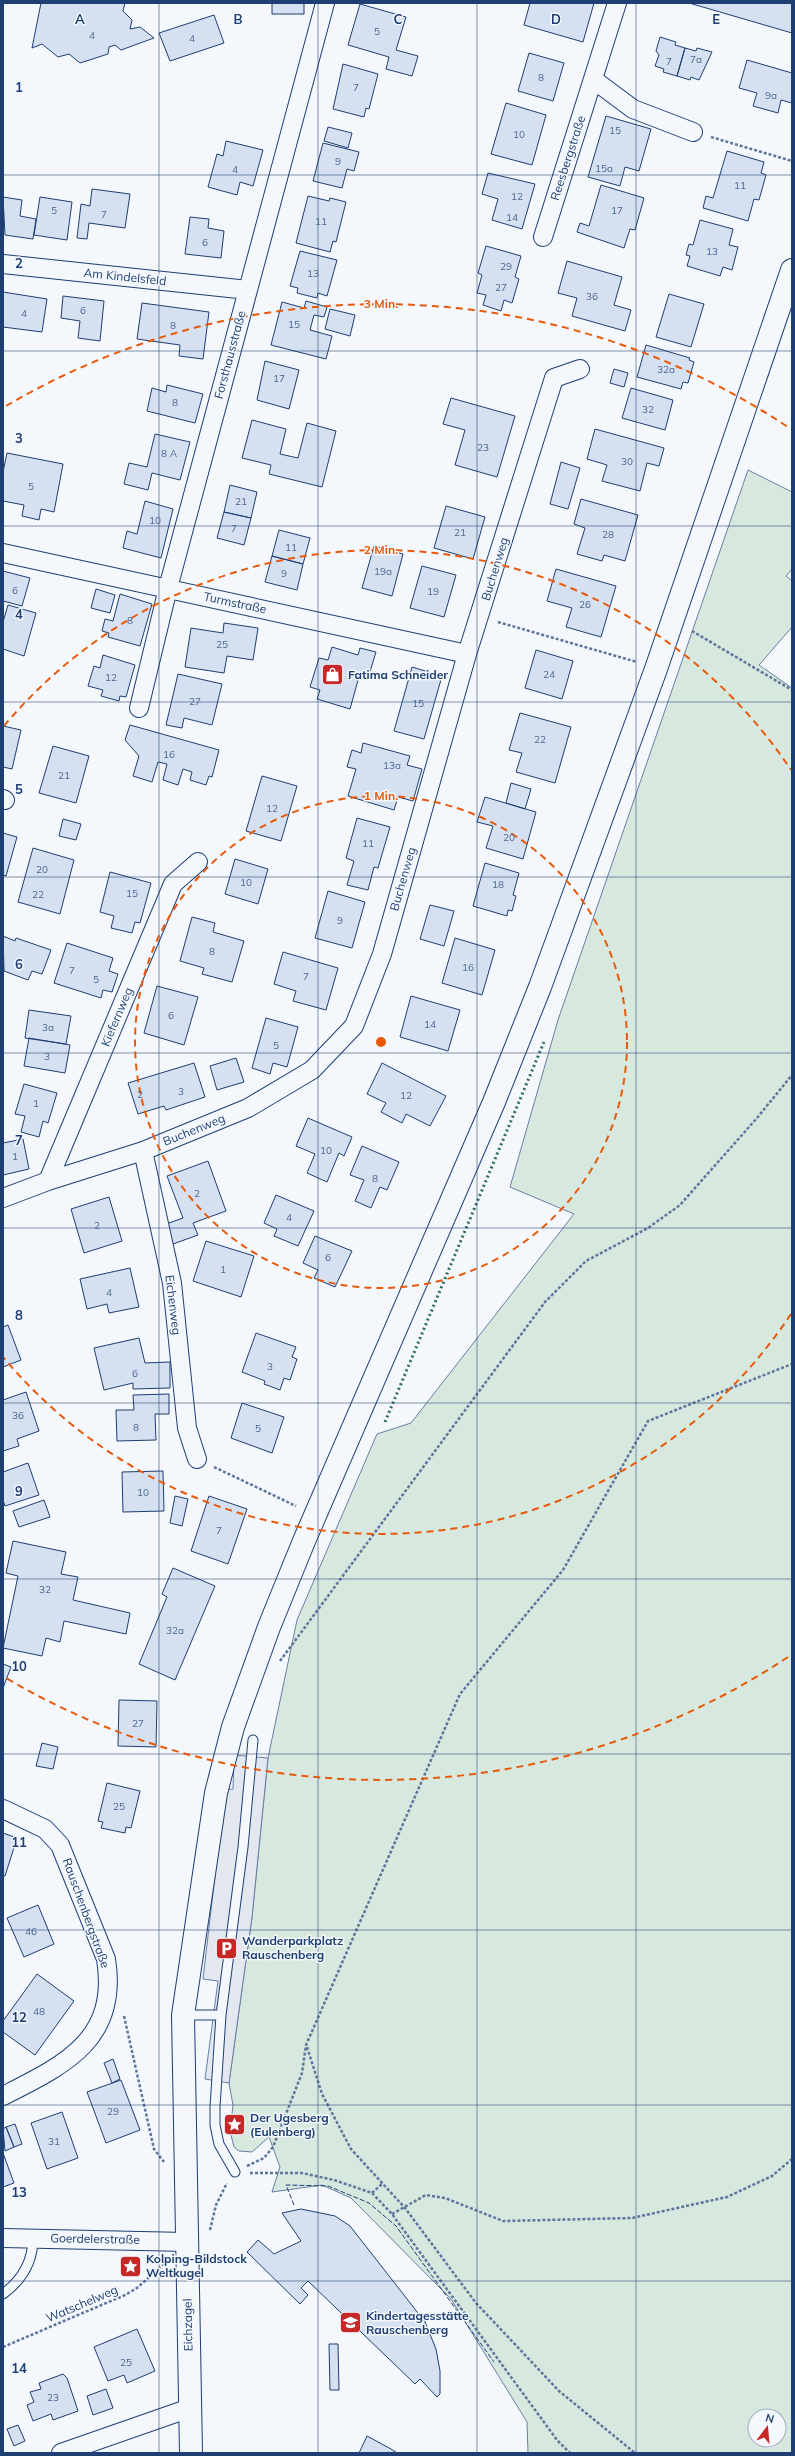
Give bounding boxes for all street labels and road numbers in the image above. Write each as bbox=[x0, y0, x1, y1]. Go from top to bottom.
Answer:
street label: Reesbergstraße bbox=[547, 114, 588, 202]
street label: Am Kindelsfeld bbox=[83, 265, 167, 288]
street label: Forsthausstraße bbox=[211, 309, 248, 401]
street label: Buchenweg bbox=[478, 535, 511, 602]
street label: Turmstraße bbox=[202, 589, 268, 616]
street label: Buchenweg bbox=[386, 845, 419, 912]
street label: Kiefernweg bbox=[97, 985, 136, 1049]
street label: Buchenweg bbox=[161, 1110, 227, 1149]
street label: Eichenweg bbox=[162, 1274, 185, 1336]
street label: Rauschenbergstraße bbox=[60, 1856, 113, 1970]
street label: Goerdelerstraße bbox=[50, 2230, 140, 2247]
street label: Watschelweg bbox=[44, 2282, 120, 2325]
street label: Eichzagel bbox=[180, 2298, 195, 2352]

